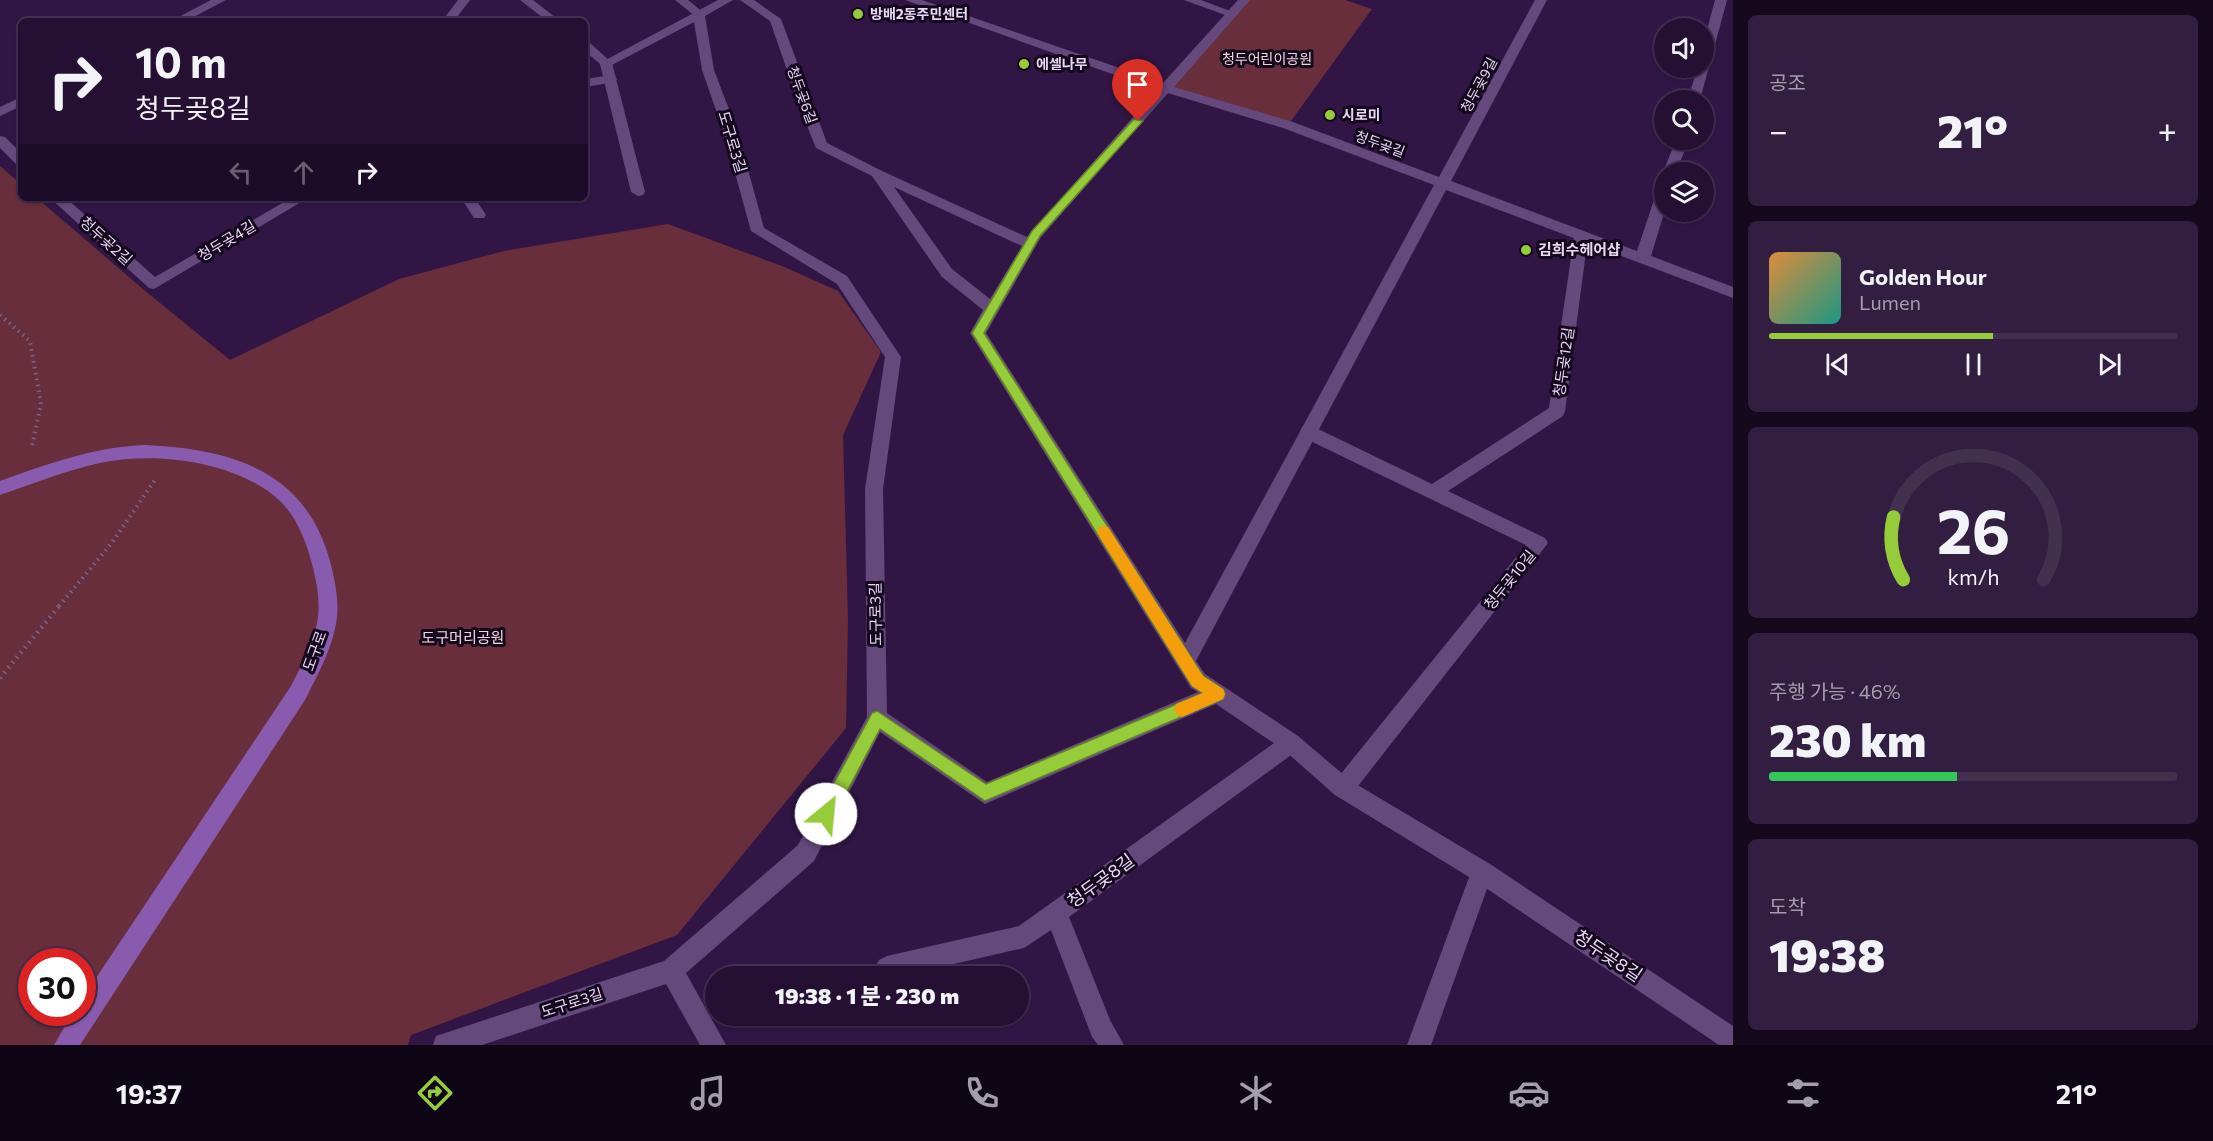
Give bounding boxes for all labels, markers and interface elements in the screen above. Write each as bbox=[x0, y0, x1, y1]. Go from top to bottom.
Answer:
place label: 방배2동주민센터 bbox=[870, 5, 968, 22]
marker: 방배2동주민센터 bbox=[851, 7, 865, 21]
map controls bbox=[1654, 18, 1714, 222]
button: sound bbox=[1654, 18, 1714, 78]
text: 10 m bbox=[135, 35, 227, 87]
icon: right bbox=[36, 42, 114, 120]
park label: 청두어린이공원 bbox=[1222, 50, 1312, 67]
street label: 청두곶9길 bbox=[1457, 54, 1500, 115]
place label: 에셀나무 bbox=[1036, 55, 1088, 72]
marker: 에셀나무 bbox=[1017, 57, 1031, 71]
pin bbox=[1112, 59, 1163, 121]
street label: 청두곶6길 bbox=[784, 64, 821, 126]
icon: arrive bbox=[1121, 68, 1154, 101]
text: 공조 bbox=[1769, 70, 1806, 94]
button: search bbox=[1654, 90, 1714, 150]
text: 청두곶8길 bbox=[135, 91, 251, 124]
text: 21° bbox=[1937, 102, 2008, 157]
place label: 시로미 bbox=[1342, 106, 1381, 123]
marker: 시로미 bbox=[1323, 108, 1337, 122]
street label: 도구로3길 bbox=[715, 109, 751, 175]
text: − bbox=[1769, 109, 1788, 150]
text: + bbox=[2158, 109, 2177, 150]
street label: 청두곶길 bbox=[1353, 127, 1407, 160]
icon: left bbox=[224, 156, 257, 189]
icon: ahead bbox=[287, 156, 320, 189]
icon: right bbox=[350, 156, 383, 189]
button: layers bbox=[1654, 162, 1714, 222]
street label: 청두곶2길 bbox=[77, 212, 136, 268]
street label: 청두곶4길 bbox=[194, 216, 259, 264]
place label: 김희수헤어샵 bbox=[1538, 240, 1621, 258]
marker: 김희수헤어샵 bbox=[1519, 243, 1533, 257]
text: Golden Hour bbox=[1859, 263, 1987, 290]
text: Lumen bbox=[1859, 290, 1921, 314]
street label: 청두곶12길 bbox=[1549, 326, 1577, 398]
icon: previous bbox=[1821, 348, 1854, 381]
icon: pause bbox=[1957, 348, 1990, 381]
icon: next bbox=[2093, 348, 2126, 381]
text: 26 bbox=[1936, 491, 2010, 567]
street label: 청두곶10길 bbox=[1480, 546, 1539, 613]
text: km/h bbox=[1947, 563, 1999, 589]
street label: 도구로3길 bbox=[865, 582, 885, 646]
street label: 도구로 bbox=[299, 628, 330, 673]
park label: 도구머리공원 bbox=[422, 628, 504, 646]
text: 주행 가능 · 46% bbox=[1769, 679, 1901, 703]
text: 230 km bbox=[1769, 711, 1926, 766]
position arrow bbox=[794, 782, 858, 846]
street label: 청두곶8길 bbox=[1063, 849, 1138, 912]
text: 도착 bbox=[1769, 894, 1806, 918]
street label: 청두곶8길 bbox=[1570, 924, 1647, 986]
text: 19:38 bbox=[1769, 926, 1885, 981]
speed limit sign: 30 bbox=[18, 948, 96, 1026]
text: 19:38 · 1 분 · 230 m bbox=[775, 982, 959, 1009]
street label: 도구로3길 bbox=[539, 984, 605, 1020]
icon: directions bbox=[414, 1072, 456, 1114]
icon: music bbox=[687, 1072, 729, 1114]
icon: phone bbox=[961, 1072, 1003, 1114]
icon: climate bbox=[1235, 1072, 1277, 1114]
icon: car bbox=[1508, 1072, 1550, 1114]
icon: filters bbox=[1782, 1072, 1824, 1114]
text: 19:37 bbox=[116, 1077, 182, 1110]
text: 21° bbox=[2056, 1077, 2097, 1110]

